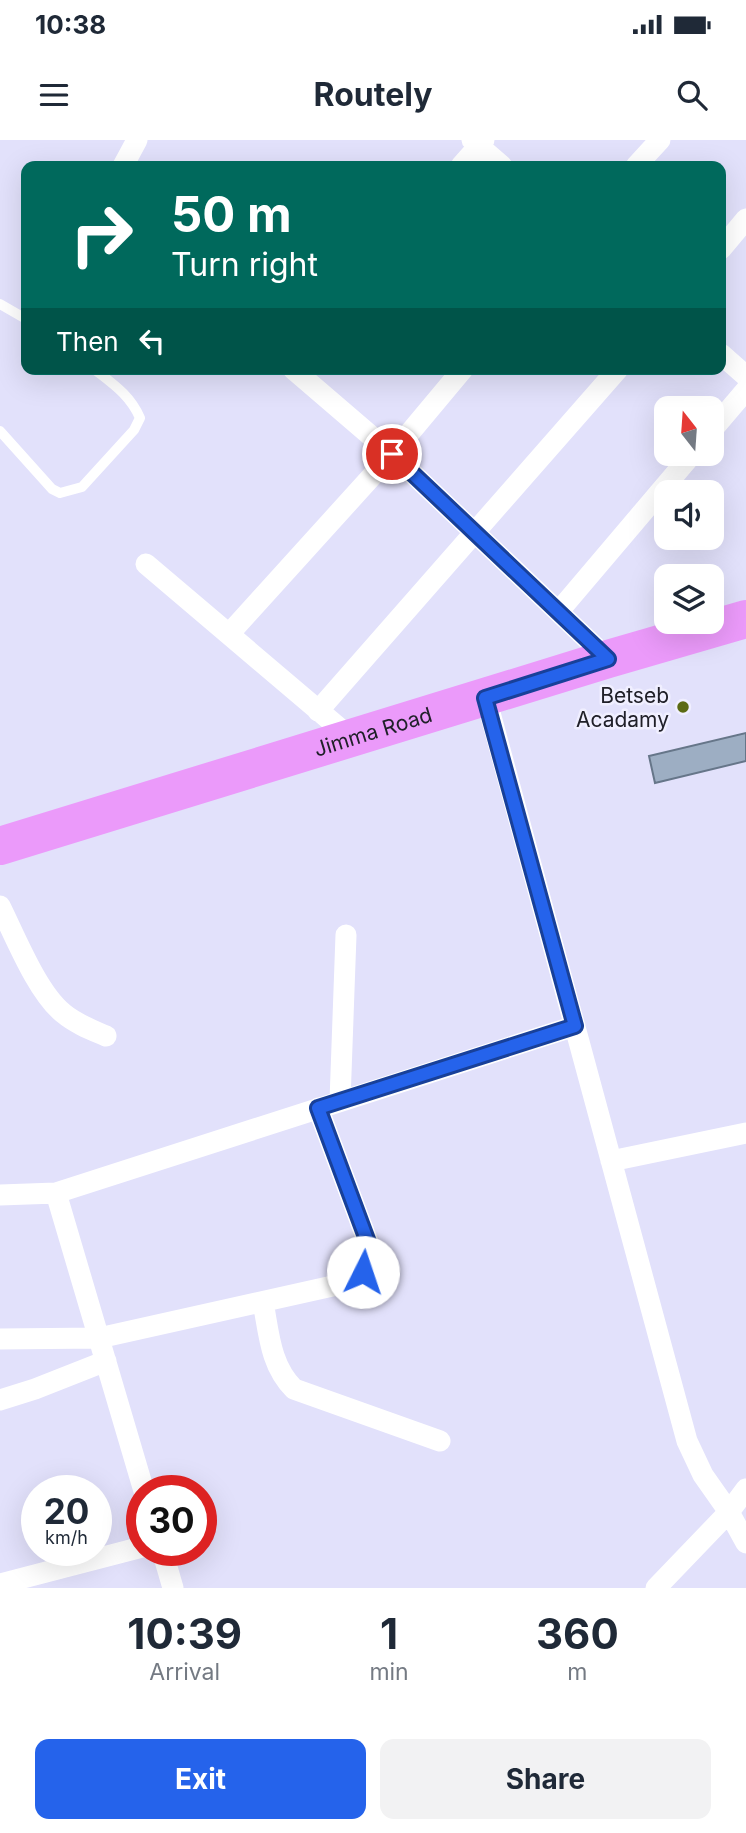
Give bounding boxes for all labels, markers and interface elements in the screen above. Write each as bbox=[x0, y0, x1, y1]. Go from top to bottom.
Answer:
text: 10:38 bbox=[35, 9, 106, 40]
text: Routely bbox=[314, 75, 432, 114]
icon: menu bbox=[35, 76, 73, 114]
icon: search bbox=[673, 76, 711, 114]
text: 50 m bbox=[171, 185, 292, 244]
icon: right bbox=[56, 189, 147, 280]
text: Turn right bbox=[171, 245, 318, 284]
icon: left bbox=[133, 322, 171, 360]
text: Then bbox=[56, 326, 119, 357]
north arrow bbox=[654, 396, 724, 466]
map controls bbox=[654, 396, 724, 634]
pin bbox=[362, 424, 422, 484]
icon: arrive bbox=[373, 435, 411, 473]
button: sound bbox=[654, 480, 724, 550]
button: layers bbox=[654, 564, 724, 634]
place label: Betseb Acadamy bbox=[576, 683, 669, 732]
marker: Betseb Acadamy bbox=[675, 699, 691, 715]
street label: Jimma Road bbox=[311, 701, 435, 761]
position arrow bbox=[326, 1235, 400, 1309]
speed limit sign: 30 bbox=[126, 1475, 217, 1566]
text: 20 bbox=[44, 1490, 89, 1532]
text: km/h bbox=[45, 1527, 88, 1548]
text: 10:39 bbox=[127, 1608, 242, 1659]
text: 1 bbox=[380, 1608, 398, 1659]
text: 360 bbox=[536, 1608, 619, 1659]
text: Arrival bbox=[149, 1658, 220, 1686]
text: min bbox=[369, 1658, 409, 1686]
text: m bbox=[567, 1658, 587, 1686]
button: Exit bbox=[35, 1739, 366, 1819]
button: Share bbox=[380, 1739, 711, 1819]

